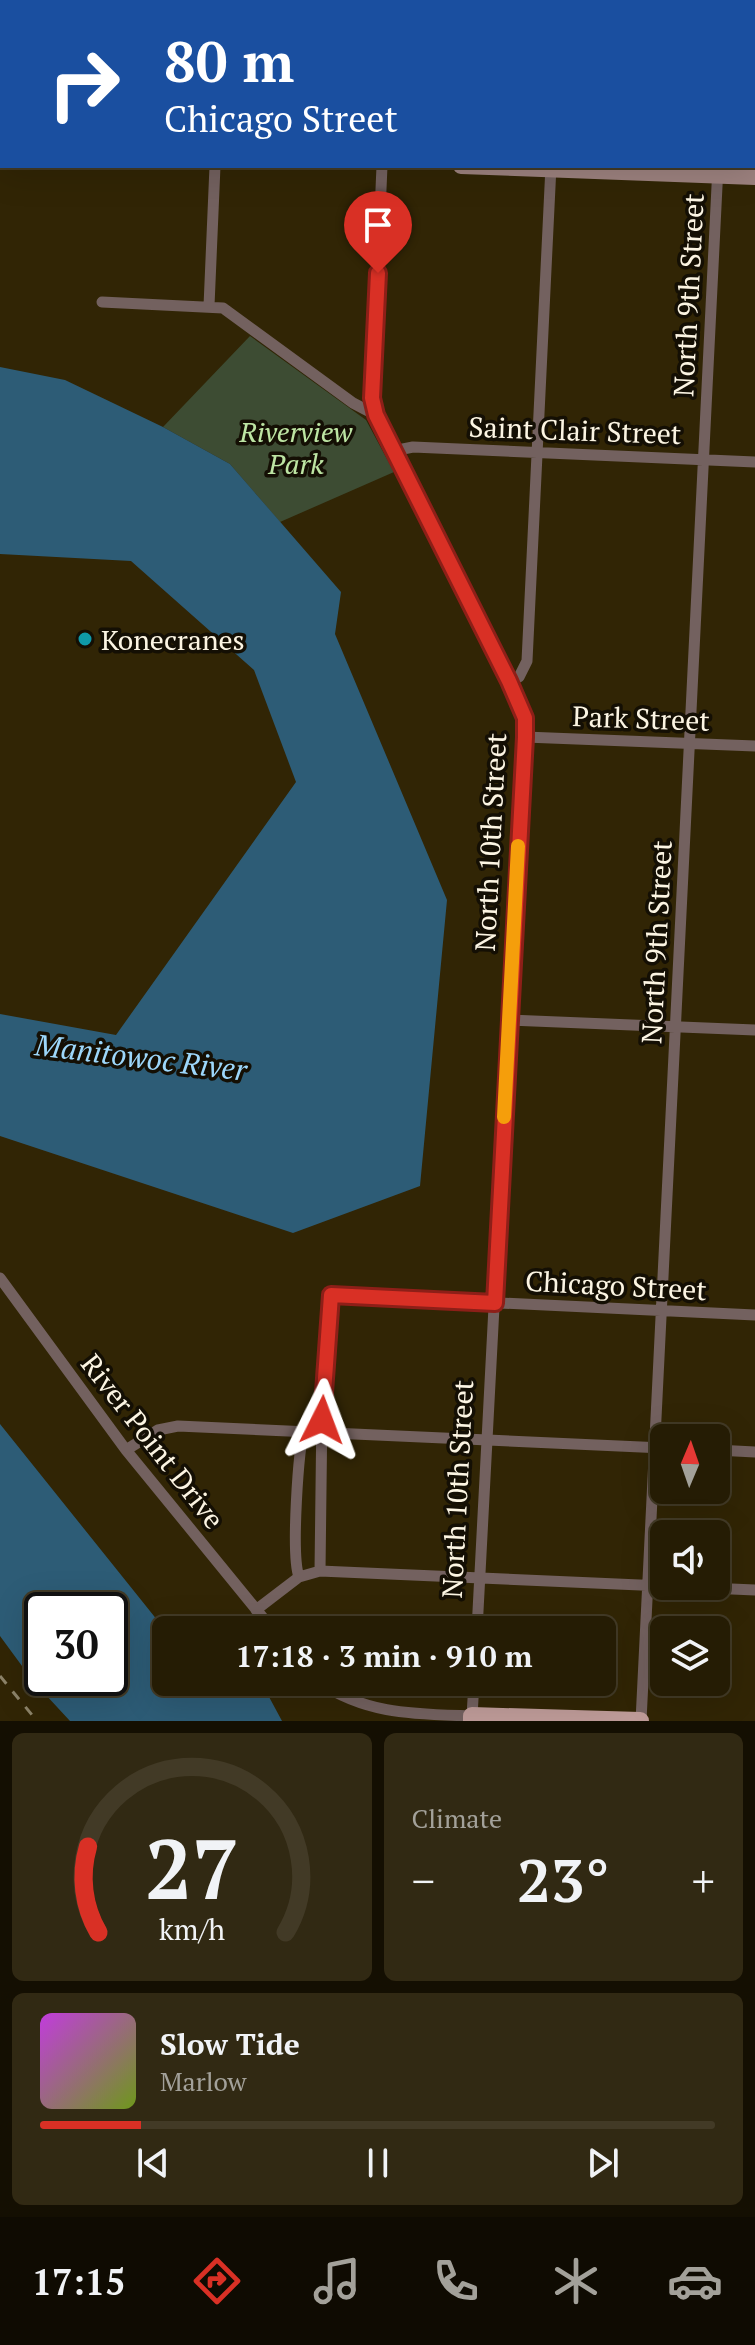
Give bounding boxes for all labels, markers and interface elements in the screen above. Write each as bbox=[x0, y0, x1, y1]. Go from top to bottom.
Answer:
text: 80 m bbox=[164, 24, 294, 98]
icon: right bbox=[32, 32, 136, 136]
text: Chicago Street bbox=[164, 95, 398, 142]
pin bbox=[344, 191, 412, 273]
street label: North 9th Street bbox=[664, 192, 712, 398]
icon: arrive bbox=[356, 203, 400, 247]
street label: Saint Clair Street bbox=[468, 408, 683, 452]
park label: Riverview Park bbox=[238, 413, 353, 482]
place label: Konecranes bbox=[101, 621, 245, 658]
marker: Konecranes bbox=[76, 630, 94, 648]
street label: Park Street bbox=[572, 697, 711, 739]
street label: North 10th Street bbox=[466, 731, 514, 952]
street label: North 9th Street bbox=[632, 839, 680, 1045]
water label: Manitowoc River bbox=[32, 1024, 250, 1090]
street label: Chicago Street bbox=[524, 1262, 708, 1308]
street label: River Point Drive bbox=[73, 1346, 233, 1536]
position arrow bbox=[280, 1378, 364, 1462]
street label: North 10th Street bbox=[433, 1378, 481, 1599]
north arrow bbox=[650, 1424, 730, 1504]
map controls bbox=[650, 1424, 730, 1696]
button: sound bbox=[650, 1520, 730, 1600]
speed limit sign: 30 bbox=[24, 1592, 128, 1696]
button: layers bbox=[650, 1616, 730, 1696]
text: 17:18 · 3 min · 910 m bbox=[236, 1636, 532, 1676]
text: Climate bbox=[412, 1801, 502, 1835]
text: 27 bbox=[145, 1813, 239, 1923]
text: 23° bbox=[517, 1840, 610, 1919]
text: − bbox=[412, 1851, 435, 1910]
text: + bbox=[692, 1851, 715, 1910]
text: km/h bbox=[159, 1910, 225, 1948]
text: Slow Tide bbox=[160, 2024, 300, 2064]
text: Marlow bbox=[160, 2064, 246, 2098]
icon: previous bbox=[131, 2141, 175, 2185]
icon: pause bbox=[356, 2141, 400, 2185]
icon: next bbox=[581, 2141, 625, 2185]
icon: directions bbox=[189, 2253, 245, 2309]
icon: music bbox=[309, 2253, 365, 2309]
icon: phone bbox=[428, 2253, 484, 2309]
icon: climate bbox=[548, 2253, 604, 2309]
icon: car bbox=[667, 2253, 723, 2309]
text: 17:15 bbox=[32, 2258, 125, 2305]

